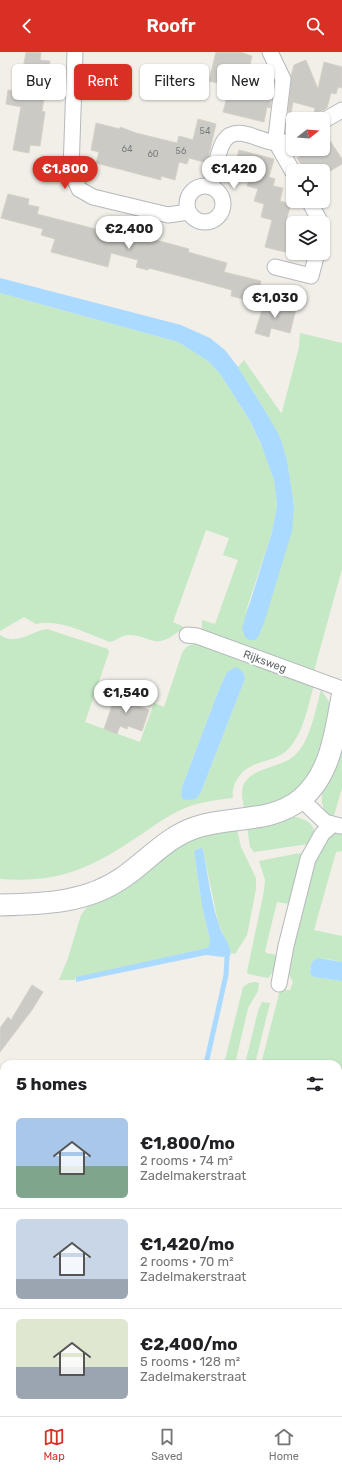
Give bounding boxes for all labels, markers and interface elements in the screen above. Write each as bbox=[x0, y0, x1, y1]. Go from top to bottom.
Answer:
icon: back bbox=[16, 15, 38, 37]
text: Roofr bbox=[146, 15, 196, 37]
icon: search bbox=[304, 15, 326, 37]
chip: Buy bbox=[12, 64, 66, 100]
chip: Rent bbox=[74, 64, 132, 100]
chip: Filters bbox=[140, 64, 209, 100]
chip: New bbox=[217, 64, 274, 100]
north arrow bbox=[286, 112, 330, 156]
map controls bbox=[286, 112, 330, 260]
house number: 54 bbox=[200, 126, 211, 136]
house number: 64 bbox=[121, 144, 133, 154]
house number: 56 bbox=[176, 146, 187, 156]
house number: 60 bbox=[147, 149, 159, 159]
pin: €1,800 bbox=[32, 156, 98, 190]
pin: €1,420 bbox=[201, 156, 267, 190]
text: €1,800 bbox=[42, 161, 88, 176]
text: €1,420 bbox=[211, 161, 257, 176]
button: locate bbox=[286, 164, 330, 208]
pin: €2,400 bbox=[96, 216, 162, 250]
button: layers bbox=[286, 216, 330, 260]
text: €2,400 bbox=[105, 221, 153, 236]
pin: €1,030 bbox=[242, 285, 308, 319]
text: €1,030 bbox=[252, 290, 298, 305]
street label: Rijksweg bbox=[241, 648, 288, 675]
pin: €1,540 bbox=[93, 680, 159, 714]
text: €1,540 bbox=[103, 685, 149, 700]
icon: filters bbox=[304, 1073, 326, 1095]
text: 5 homes bbox=[16, 1074, 87, 1094]
text: €1,800/mo bbox=[140, 1133, 235, 1153]
icon: home bbox=[48, 1134, 96, 1182]
text: 2 rooms · 74 m² bbox=[140, 1153, 233, 1168]
text: Zadelmakerstraat bbox=[140, 1168, 246, 1183]
text: €1,420/mo bbox=[140, 1234, 235, 1254]
icon: home bbox=[48, 1235, 96, 1283]
text: 2 rooms · 70 m² bbox=[140, 1254, 234, 1269]
text: Zadelmakerstraat bbox=[140, 1269, 246, 1284]
text: €2,400/mo bbox=[140, 1334, 238, 1354]
icon: home bbox=[48, 1335, 96, 1383]
text: 5 rooms · 128 m² bbox=[140, 1354, 240, 1369]
text: Zadelmakerstraat bbox=[140, 1369, 246, 1384]
tab: Map bbox=[43, 1426, 65, 1463]
tab: Saved bbox=[151, 1426, 183, 1463]
tab: Home bbox=[269, 1426, 299, 1463]

